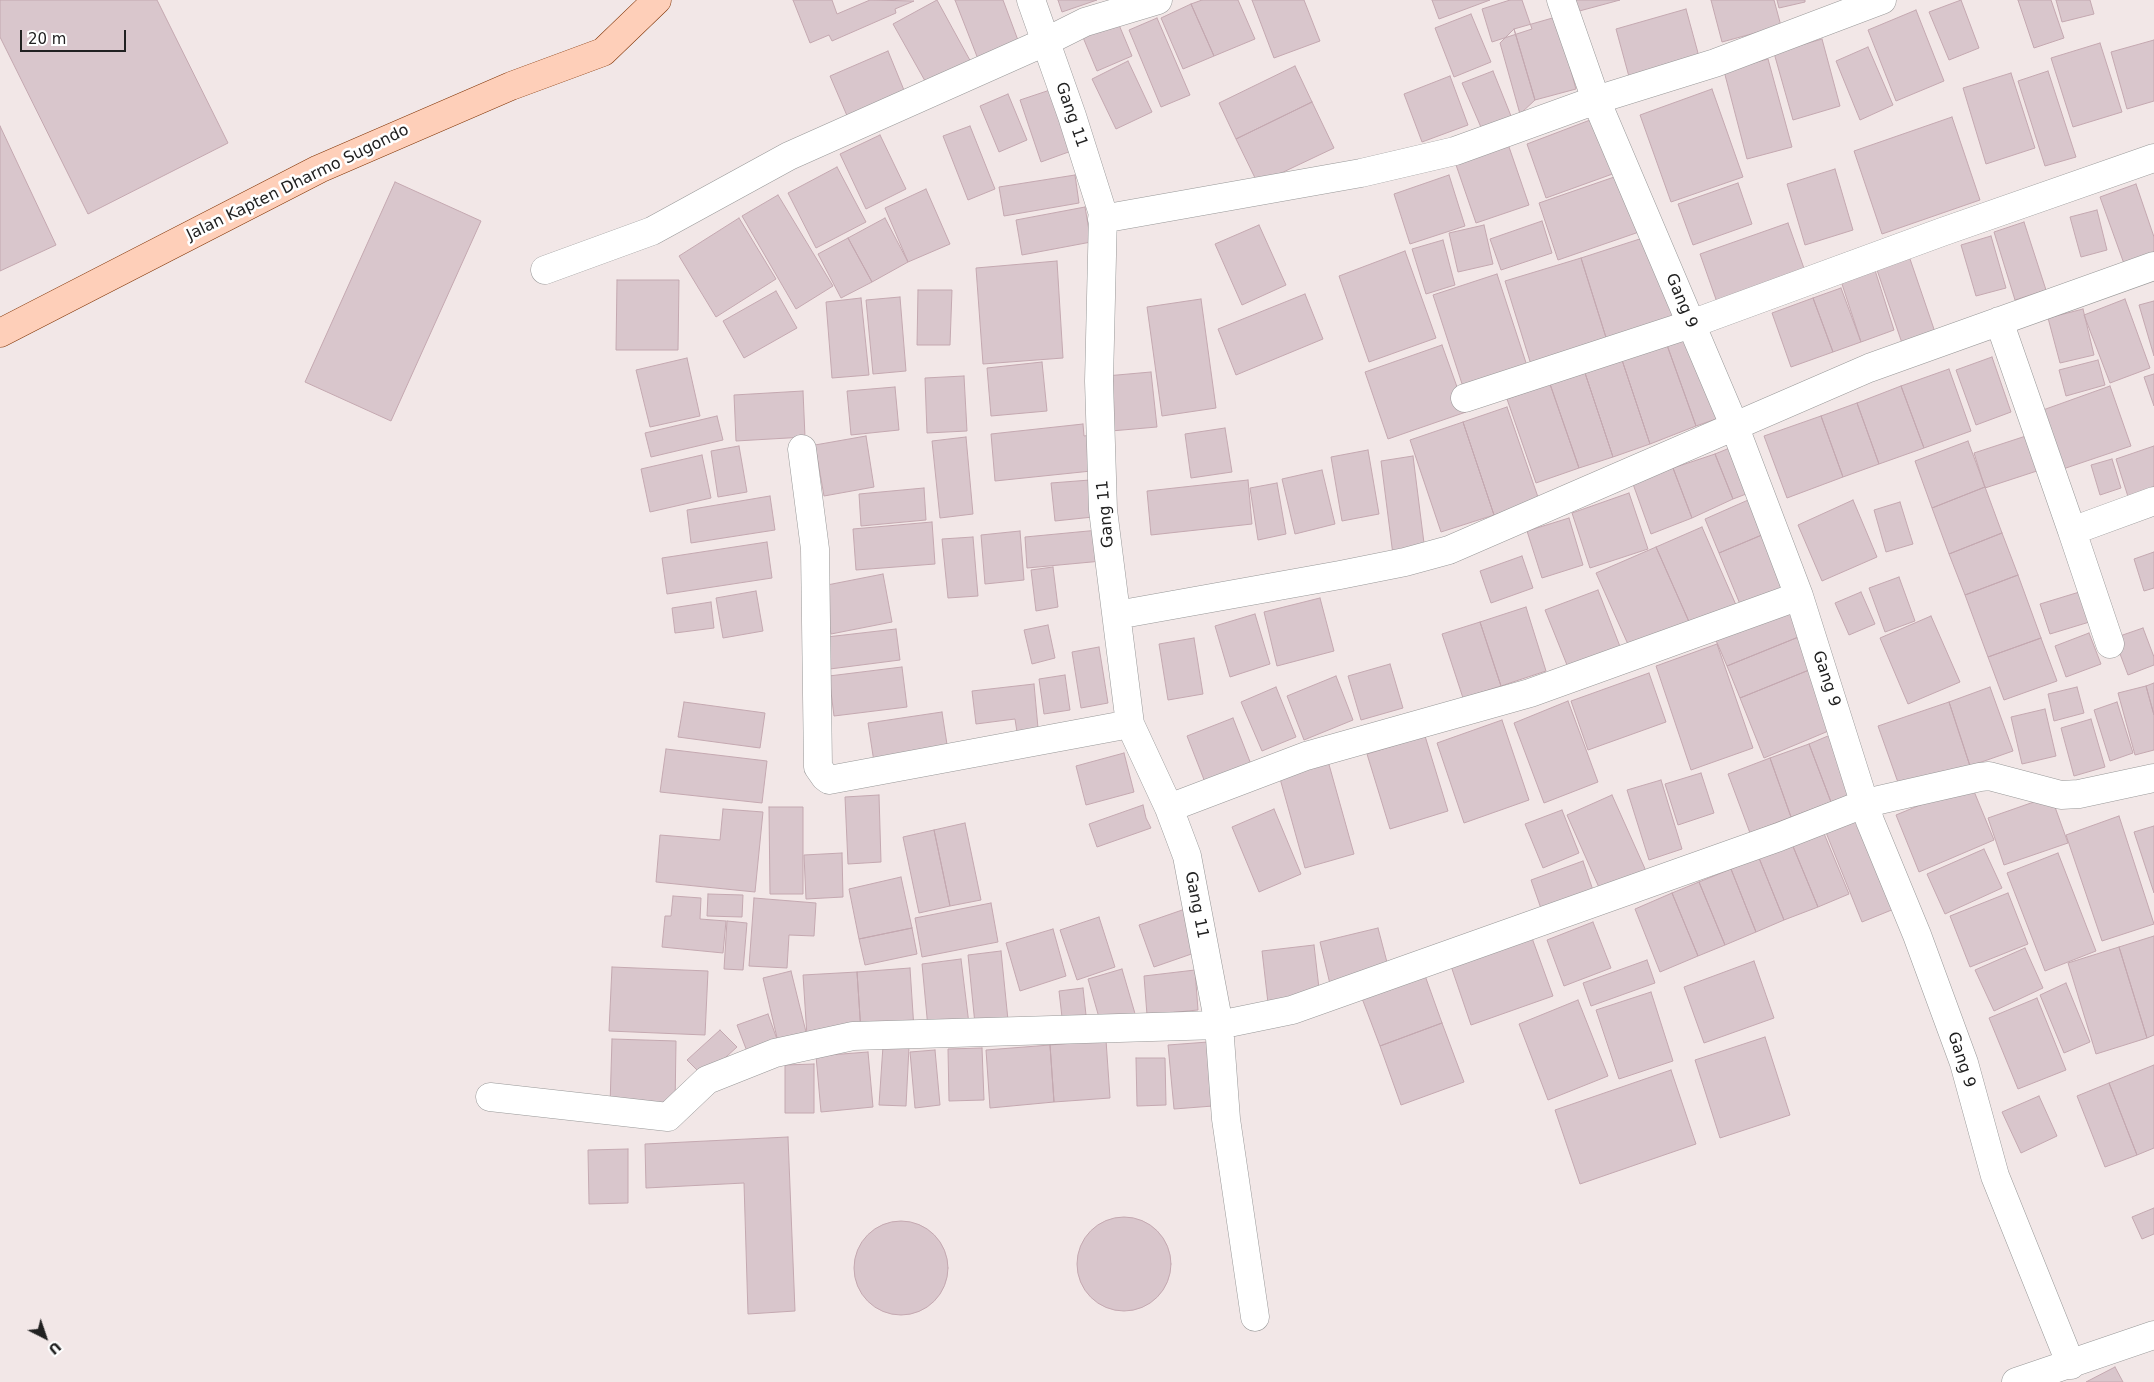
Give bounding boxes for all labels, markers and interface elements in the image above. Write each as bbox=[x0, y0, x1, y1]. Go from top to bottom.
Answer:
scale bar bbox=[22, 20, 129, 52]
text: 20 m bbox=[28, 30, 66, 48]
street label: Gang 11 bbox=[1051, 80, 1091, 150]
street label: Jalan Kapten Dharmo Sugondo bbox=[184, 121, 412, 245]
street label: Gang 9 bbox=[1661, 271, 1701, 331]
street label: Gang 11 bbox=[1093, 479, 1119, 549]
street label: Gang 9 bbox=[1808, 649, 1844, 709]
street label: Gang 11 bbox=[1180, 870, 1212, 940]
street label: Gang 9 bbox=[1943, 1030, 1979, 1090]
north arrow bbox=[20, 1312, 70, 1362]
text: U bbox=[45, 1339, 64, 1358]

